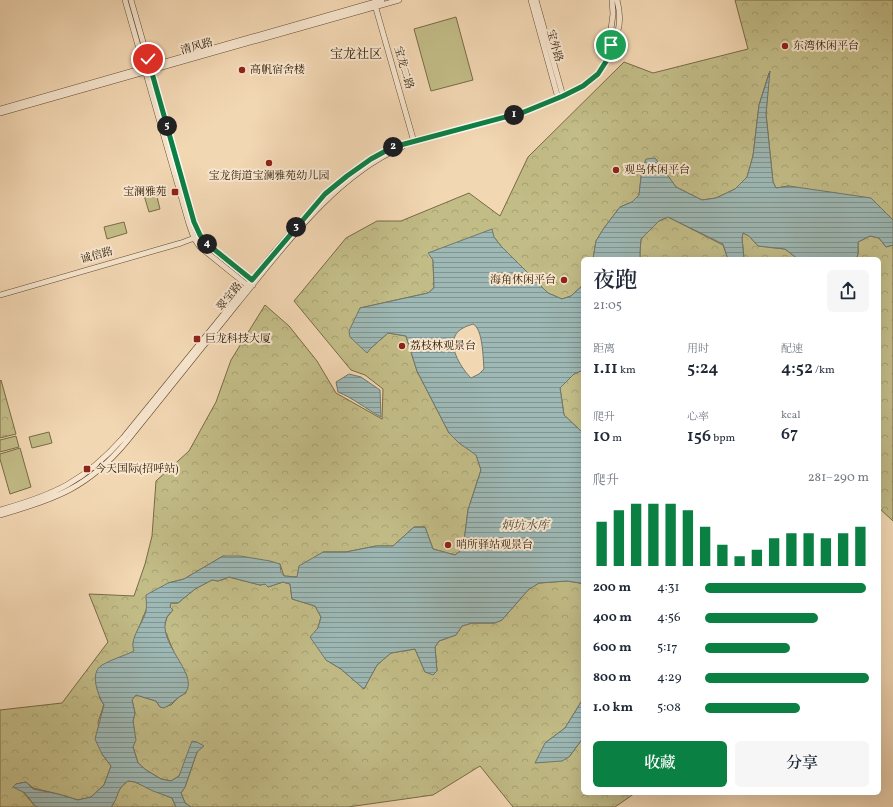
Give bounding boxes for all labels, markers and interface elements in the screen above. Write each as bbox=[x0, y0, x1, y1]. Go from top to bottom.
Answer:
street label: 宝外路 bbox=[542, 28, 566, 64]
pin bbox=[594, 28, 628, 62]
icon: arrive bbox=[600, 34, 622, 56]
street label: 清风路 bbox=[179, 35, 215, 59]
place label: 东湾休闲平台 bbox=[793, 39, 859, 54]
marker: 东湾休闲平台 bbox=[780, 41, 790, 51]
pin bbox=[131, 42, 165, 76]
street label: 宝龙二路 bbox=[390, 45, 416, 91]
district label: 宝龙社区 bbox=[330, 46, 382, 64]
icon: check bbox=[137, 48, 159, 70]
place label: 高帆宿舍楼 bbox=[250, 63, 305, 78]
marker: 高帆宿舍楼 bbox=[237, 65, 247, 75]
pin: 1 bbox=[504, 105, 524, 125]
text: 1 bbox=[512, 107, 516, 122]
pin: 5 bbox=[157, 116, 177, 136]
text: 5 bbox=[164, 118, 170, 133]
pin: 2 bbox=[383, 137, 403, 157]
text: 2 bbox=[390, 139, 396, 154]
marker: 宝龙街道宝澜雅苑幼儿园 bbox=[264, 158, 274, 168]
place label: 观鸟休闲平台 bbox=[624, 163, 690, 178]
marker: 观鸟休闲平台 bbox=[611, 165, 621, 175]
place label: 宝龙街道宝澜雅苑幼儿园 bbox=[209, 169, 330, 184]
place label: 宝澜雅苑 bbox=[123, 185, 167, 200]
marker: 宝澜雅苑 bbox=[170, 187, 180, 197]
pin: 3 bbox=[286, 217, 306, 237]
text: 3 bbox=[293, 219, 299, 234]
pin: 4 bbox=[197, 234, 217, 254]
text: 4 bbox=[204, 236, 210, 251]
street label: 诚信路 bbox=[79, 244, 115, 268]
text: 夜跑 bbox=[593, 266, 637, 297]
button: share bbox=[827, 270, 869, 312]
place label: 海角休闲平台 bbox=[490, 273, 556, 288]
marker: 海角休闲平台 bbox=[559, 275, 569, 285]
street label: 翠宝路 bbox=[214, 279, 246, 315]
text: 21:05 bbox=[593, 297, 622, 315]
place label: 巨龙科技大厦 bbox=[205, 332, 271, 347]
marker: 巨龙科技大厦 bbox=[192, 334, 202, 344]
place label: 荔枝林观景台 bbox=[410, 339, 476, 354]
marker: 荔枝林观景台 bbox=[397, 341, 407, 351]
text: 距离 bbox=[593, 342, 615, 357]
text: 用时 bbox=[687, 342, 709, 357]
text: 配速 bbox=[781, 342, 803, 357]
text: 1.11 bbox=[593, 357, 618, 380]
text: 5:24 bbox=[687, 357, 719, 380]
text: 4:52 bbox=[781, 357, 813, 380]
text: km bbox=[618, 363, 636, 378]
text: /km bbox=[813, 363, 835, 378]
text: kcal bbox=[781, 408, 801, 423]
text: 爬升 bbox=[593, 410, 615, 425]
text: 心率 bbox=[687, 410, 709, 425]
text: 67 bbox=[781, 423, 798, 446]
text: 10 bbox=[593, 425, 610, 448]
text: 156 bbox=[687, 425, 711, 448]
text: m bbox=[610, 431, 622, 446]
text: bpm bbox=[711, 431, 735, 446]
place label: 今天国际(招呼站) bbox=[95, 462, 178, 477]
marker: 今天国际(招呼站) bbox=[82, 464, 92, 474]
text: 281–290 m bbox=[808, 469, 869, 487]
text: 爬升 bbox=[593, 472, 619, 490]
water label: 炳坑水库 bbox=[501, 518, 551, 534]
place label: 哨所驿站观景台 bbox=[456, 538, 533, 553]
marker: 哨所驿站观景台 bbox=[443, 540, 453, 550]
text: 200 m bbox=[593, 579, 631, 597]
text: 4:31 bbox=[657, 579, 680, 597]
text: 400 m bbox=[593, 609, 632, 627]
text: 4:56 bbox=[657, 609, 681, 627]
text: 600 m bbox=[593, 639, 631, 657]
text: 5:17 bbox=[657, 639, 678, 657]
text: 800 m bbox=[593, 669, 631, 687]
text: 4:29 bbox=[657, 669, 681, 687]
text: 1.0 km bbox=[593, 699, 633, 717]
text: 5:08 bbox=[657, 699, 681, 717]
button: 收藏 bbox=[593, 741, 727, 787]
button: 分享 bbox=[735, 741, 869, 787]

